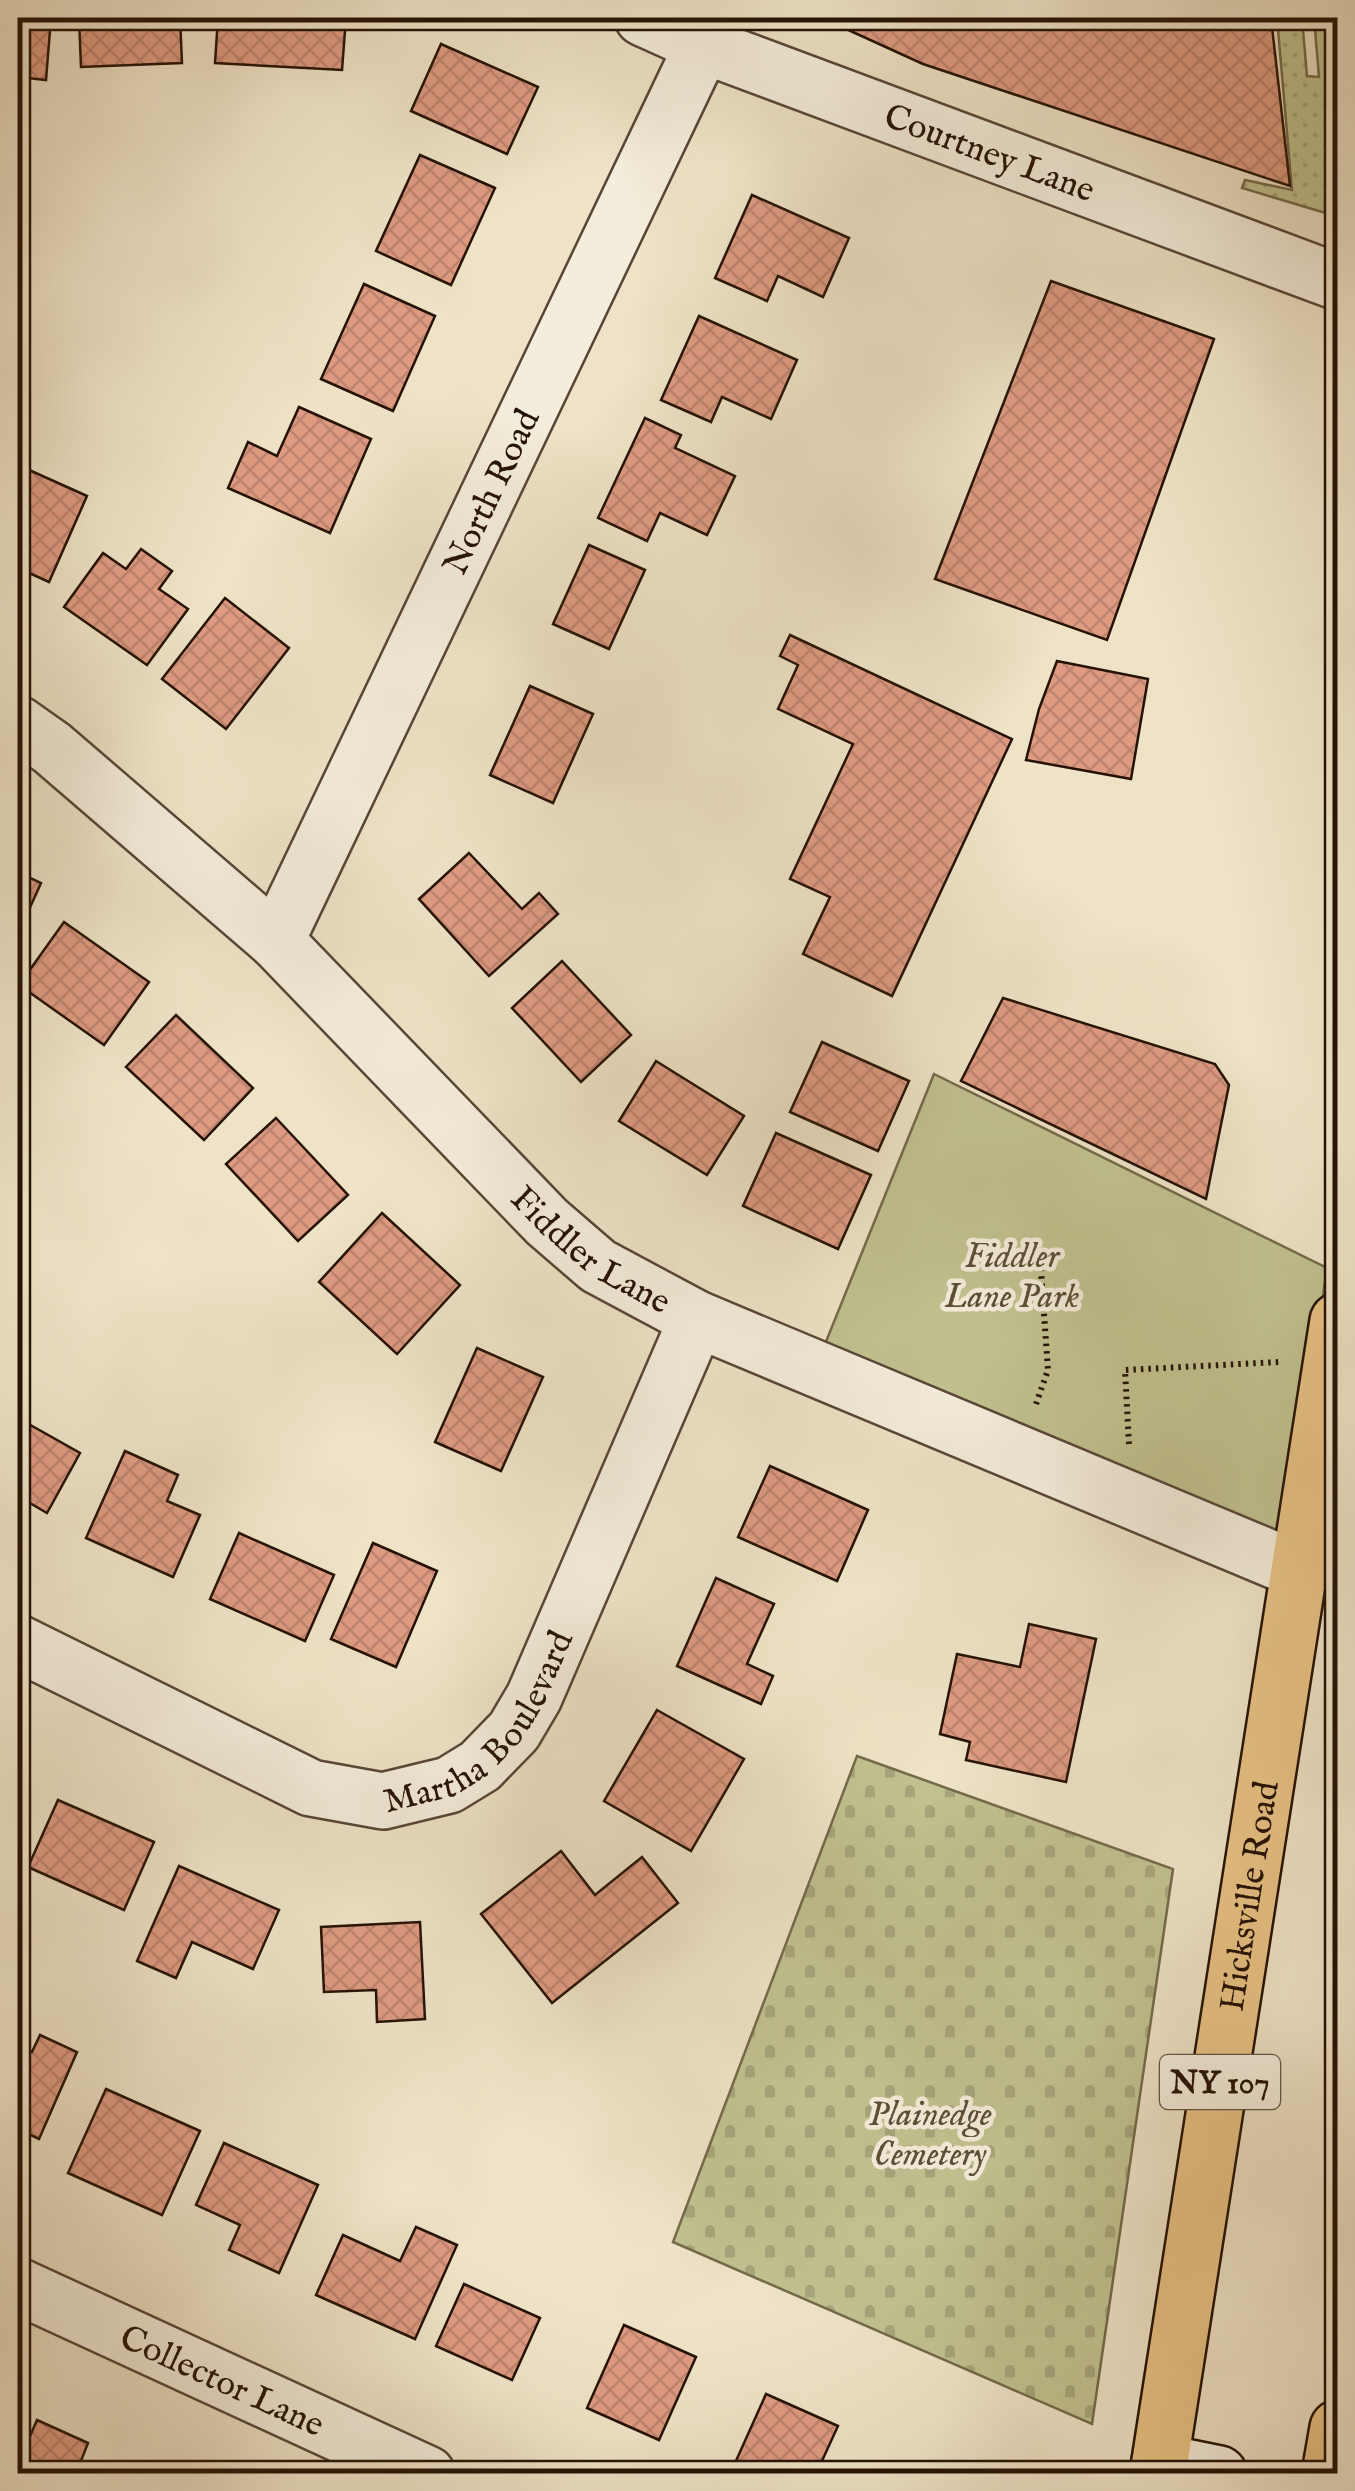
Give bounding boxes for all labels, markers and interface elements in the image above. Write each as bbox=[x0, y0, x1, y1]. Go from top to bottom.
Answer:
street label: Courtney Lane bbox=[878, 95, 1100, 214]
street label: North Road bbox=[434, 402, 551, 583]
street label: Fiddler Lane bbox=[500, 1178, 678, 1326]
park label: Fiddler Lane Park bbox=[944, 1235, 1079, 1320]
street label: Martha Boulevard bbox=[379, 1624, 585, 1825]
street label: Hicksville Road bbox=[1211, 1778, 1291, 2015]
road number: NY 107 bbox=[1160, 2055, 1280, 2109]
park label: Plainedge Cemetery bbox=[868, 2093, 992, 2178]
street label: Collector Lane bbox=[112, 2316, 331, 2449]

